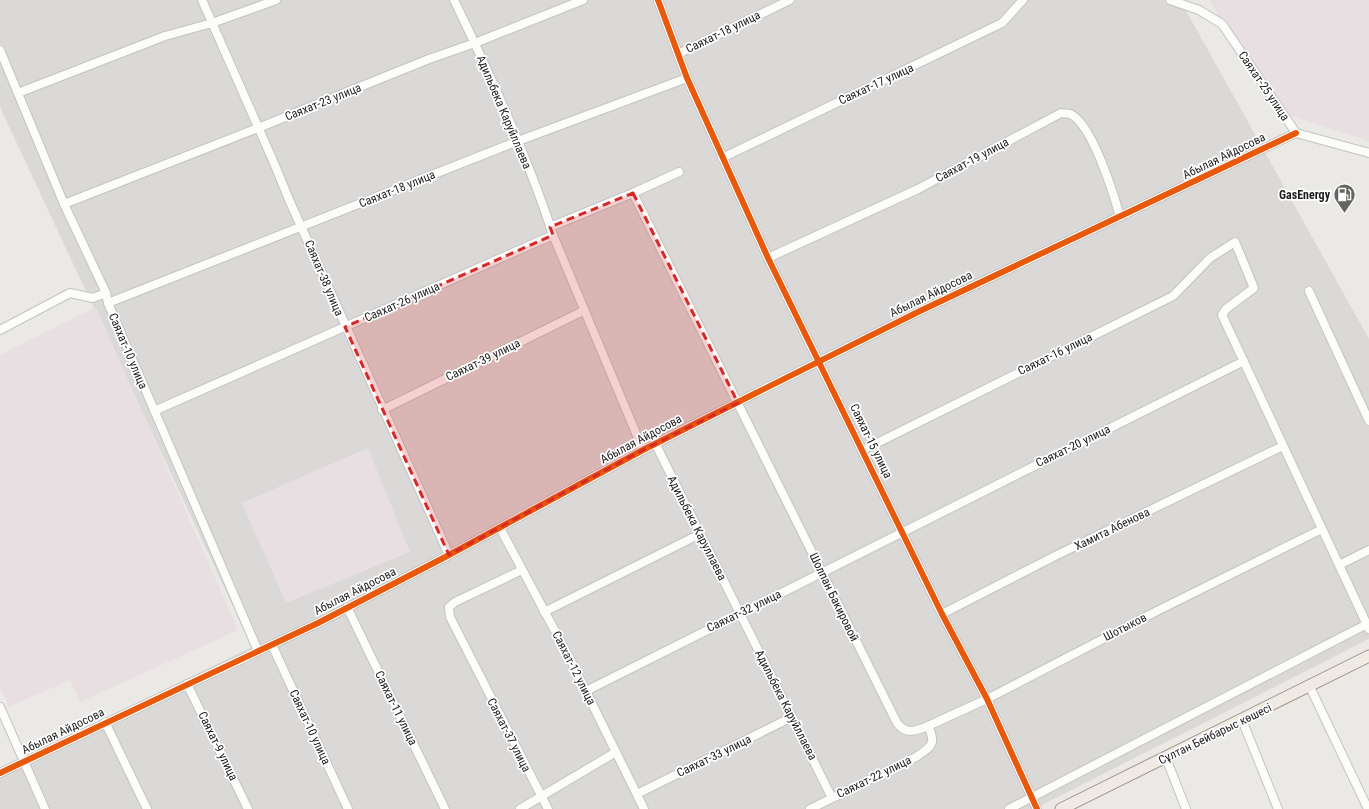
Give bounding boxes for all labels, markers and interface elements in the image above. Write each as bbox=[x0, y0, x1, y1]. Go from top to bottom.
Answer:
street label: Саяхат-18 улица bbox=[684, 8, 763, 56]
street label: Саяхат-25 улица bbox=[1236, 49, 1293, 124]
street label: Адильбека Каруйллаева bbox=[474, 53, 534, 171]
street label: Саяхат-17 улица bbox=[836, 60, 916, 107]
street label: Саяхат-23 улица bbox=[283, 80, 363, 124]
street label: Абылая Айдосова bbox=[1180, 130, 1268, 182]
street label: Саяхат-19 улица bbox=[933, 135, 1011, 185]
street label: Саяхат-18 улица bbox=[357, 167, 437, 211]
fuel station icon: GasEnergy bbox=[1332, 182, 1358, 215]
place label: GasEnergy bbox=[1279, 188, 1331, 202]
street label: Саяхат-38 улица bbox=[302, 238, 346, 318]
street label: Абылая Айдосова bbox=[887, 268, 975, 320]
street label: Саяхат-26 улица bbox=[362, 279, 442, 325]
street label: Саяхат-10 улица bbox=[106, 311, 150, 391]
street label: Саяхат-16 улица bbox=[1016, 330, 1095, 378]
street label: Саяхат-39 улица bbox=[444, 336, 523, 384]
street label: Саяхат-15 улица bbox=[847, 402, 895, 481]
street label: Абылая Айдосова bbox=[598, 412, 684, 466]
street label: Саяхат-20 улица bbox=[1034, 422, 1113, 470]
street label: Адильбека Каруллаева bbox=[665, 473, 730, 583]
street label: Хамита Абенова bbox=[1072, 505, 1152, 553]
street label: Шолпан Бакировой bbox=[806, 550, 862, 644]
street label: Абылая Айдосова bbox=[312, 564, 399, 618]
street label: Саяхат-32 улица bbox=[705, 587, 784, 635]
street label: Шотыков bbox=[1101, 610, 1149, 644]
street label: Саяхат-12 улица bbox=[549, 629, 599, 707]
street label: Адильбека Каруйллаева bbox=[752, 648, 820, 763]
street label: Саяхат-11 улица bbox=[372, 669, 420, 748]
street label: Саяхат-10 улица bbox=[287, 687, 334, 767]
street label: Саяхат-37 улица bbox=[484, 696, 534, 774]
street label: Сұлтан Бейбарыс көшесі bbox=[1156, 700, 1274, 768]
street label: Абылая Айдосова bbox=[19, 705, 107, 757]
street label: Саяхат-9 улица bbox=[195, 709, 241, 783]
street label: Саяхат-33 улица bbox=[675, 732, 754, 780]
street label: Саяхат-22 улица bbox=[835, 753, 914, 801]

